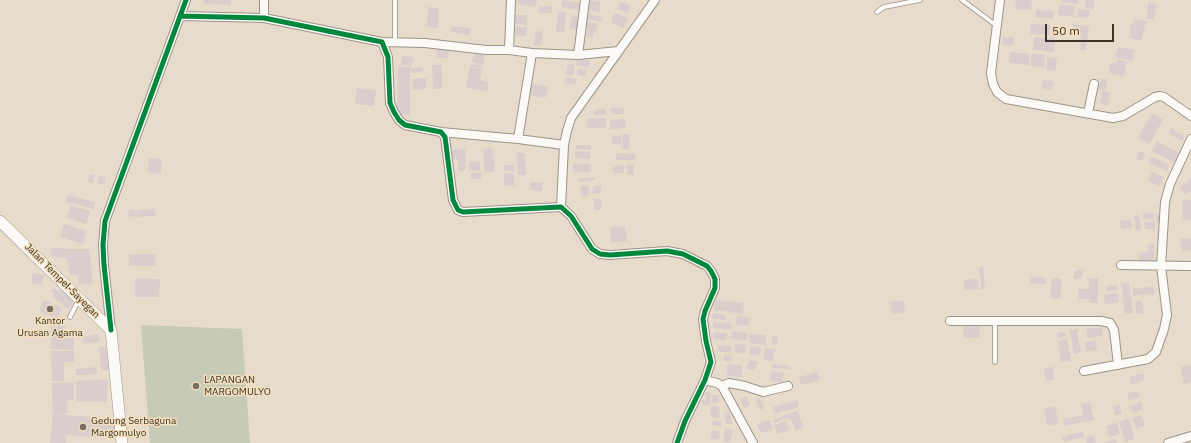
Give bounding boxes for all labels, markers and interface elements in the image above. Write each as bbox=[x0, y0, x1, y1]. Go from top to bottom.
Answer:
scale bar bbox=[1047, 16, 1116, 42]
text: 50 m bbox=[1052, 23, 1080, 38]
street label: Jalan Tempel-Sayegan bbox=[22, 241, 102, 321]
marker: Kantor Urusan Agama bbox=[45, 304, 55, 314]
place label: Kantor Urusan Agama bbox=[17, 315, 83, 338]
place label: LAPANGAN MARGOMULYO bbox=[204, 374, 271, 398]
marker: LAPANGAN MARGOMULYO bbox=[191, 381, 201, 391]
place label: Gedung Serbaguna Margomulyo bbox=[91, 415, 176, 438]
marker: Gedung Serbaguna Margomulyo bbox=[78, 422, 88, 432]

